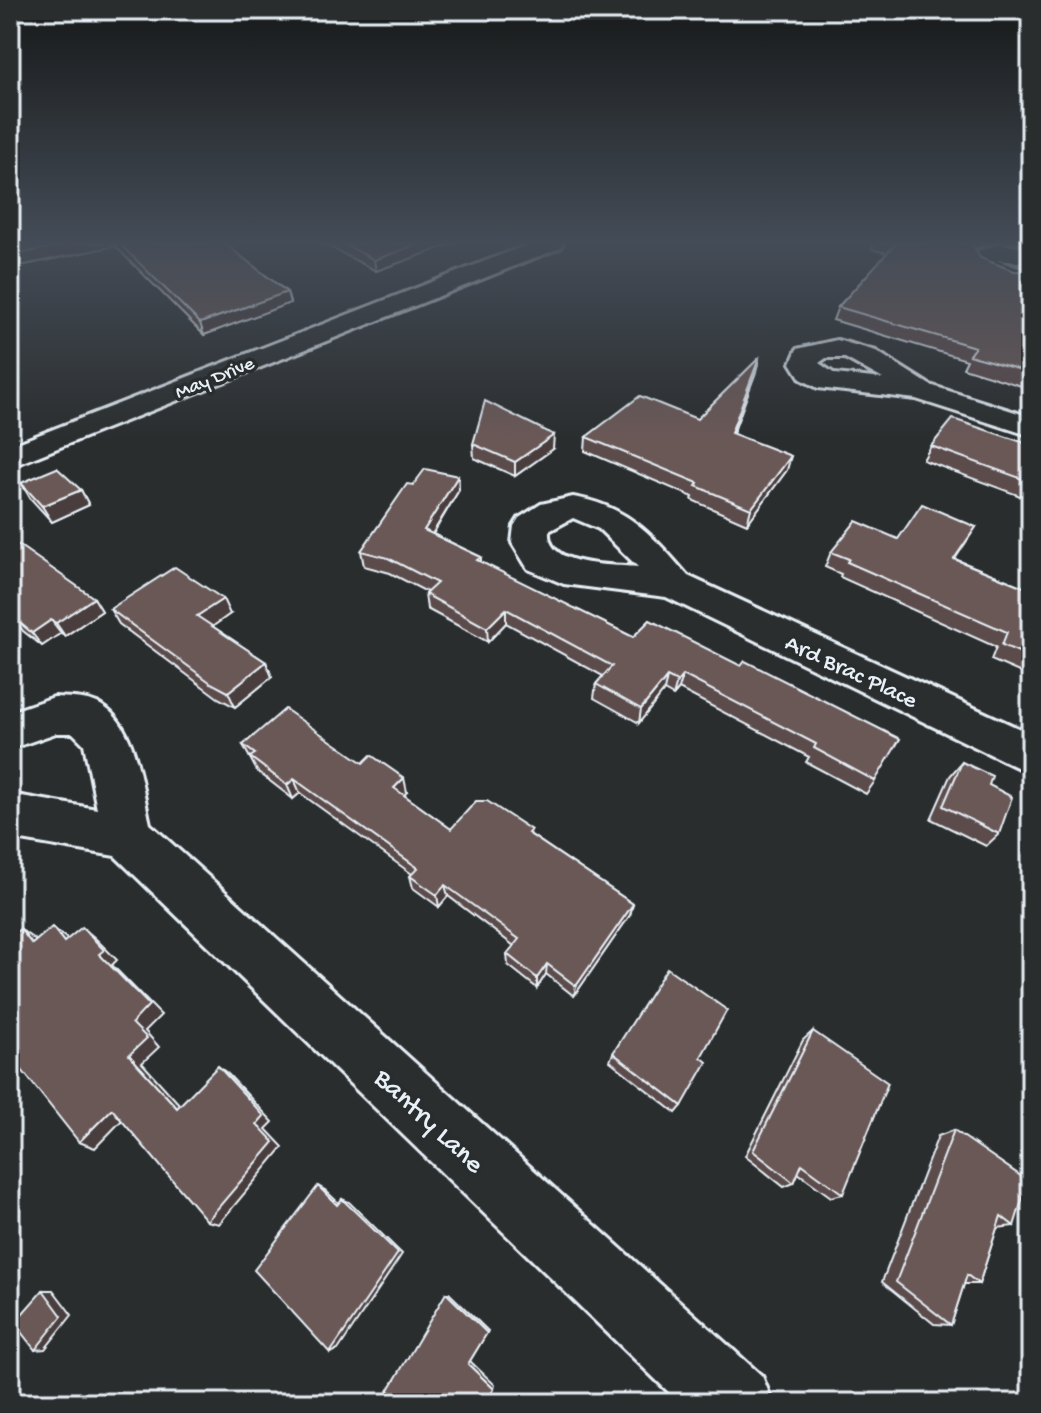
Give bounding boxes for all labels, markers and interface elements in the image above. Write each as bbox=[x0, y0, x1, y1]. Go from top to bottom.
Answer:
street label: May Drive bbox=[172, 353, 259, 405]
street label: Ard Brac Place bbox=[780, 630, 922, 717]
street label: Bantry Lane bbox=[365, 1062, 490, 1182]

